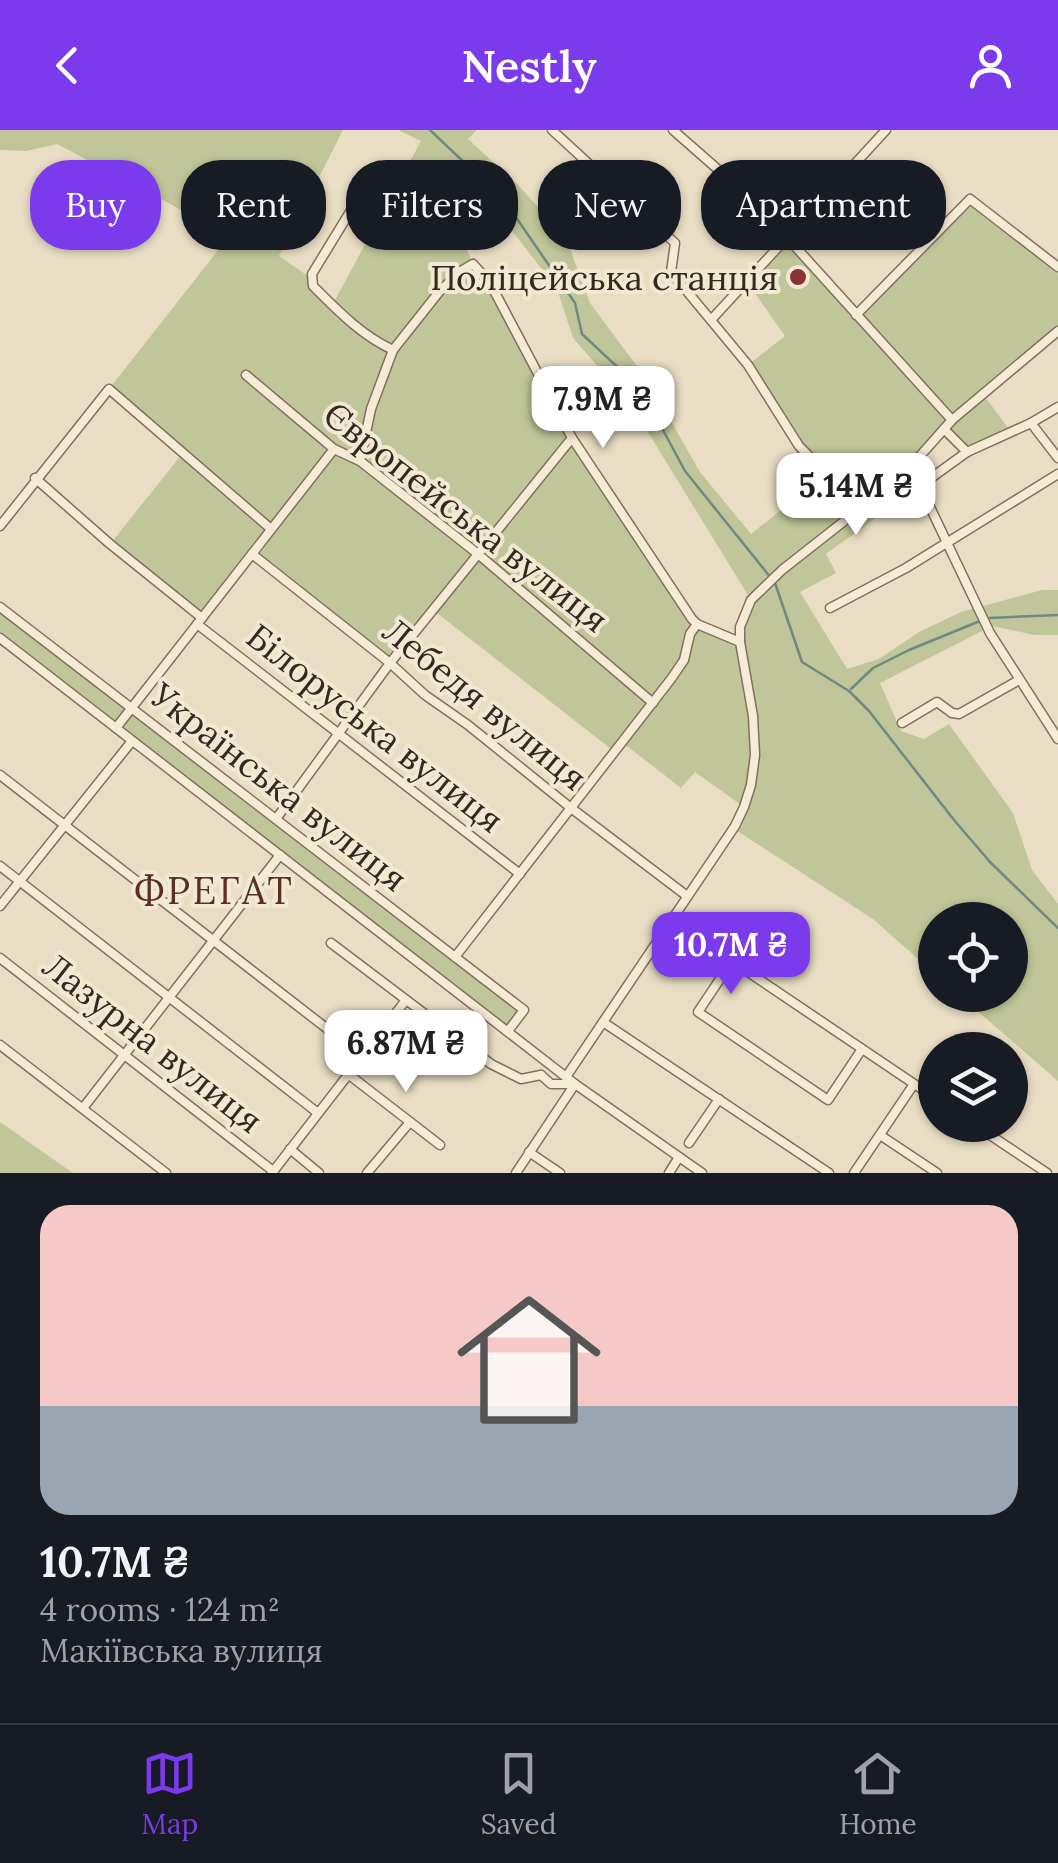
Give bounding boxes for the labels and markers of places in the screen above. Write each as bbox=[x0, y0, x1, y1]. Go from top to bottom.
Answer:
place label: Поліцейська станція bbox=[430, 255, 778, 300]
marker: Поліцейська станція bbox=[787, 266, 809, 288]
pin: 7.9M ₴ bbox=[522, 366, 684, 451]
pin: 5.14M ₴ bbox=[764, 453, 948, 538]
pin: 10.7M ₴ bbox=[639, 912, 823, 997]
pin: 6.87M ₴ bbox=[314, 1010, 498, 1095]

